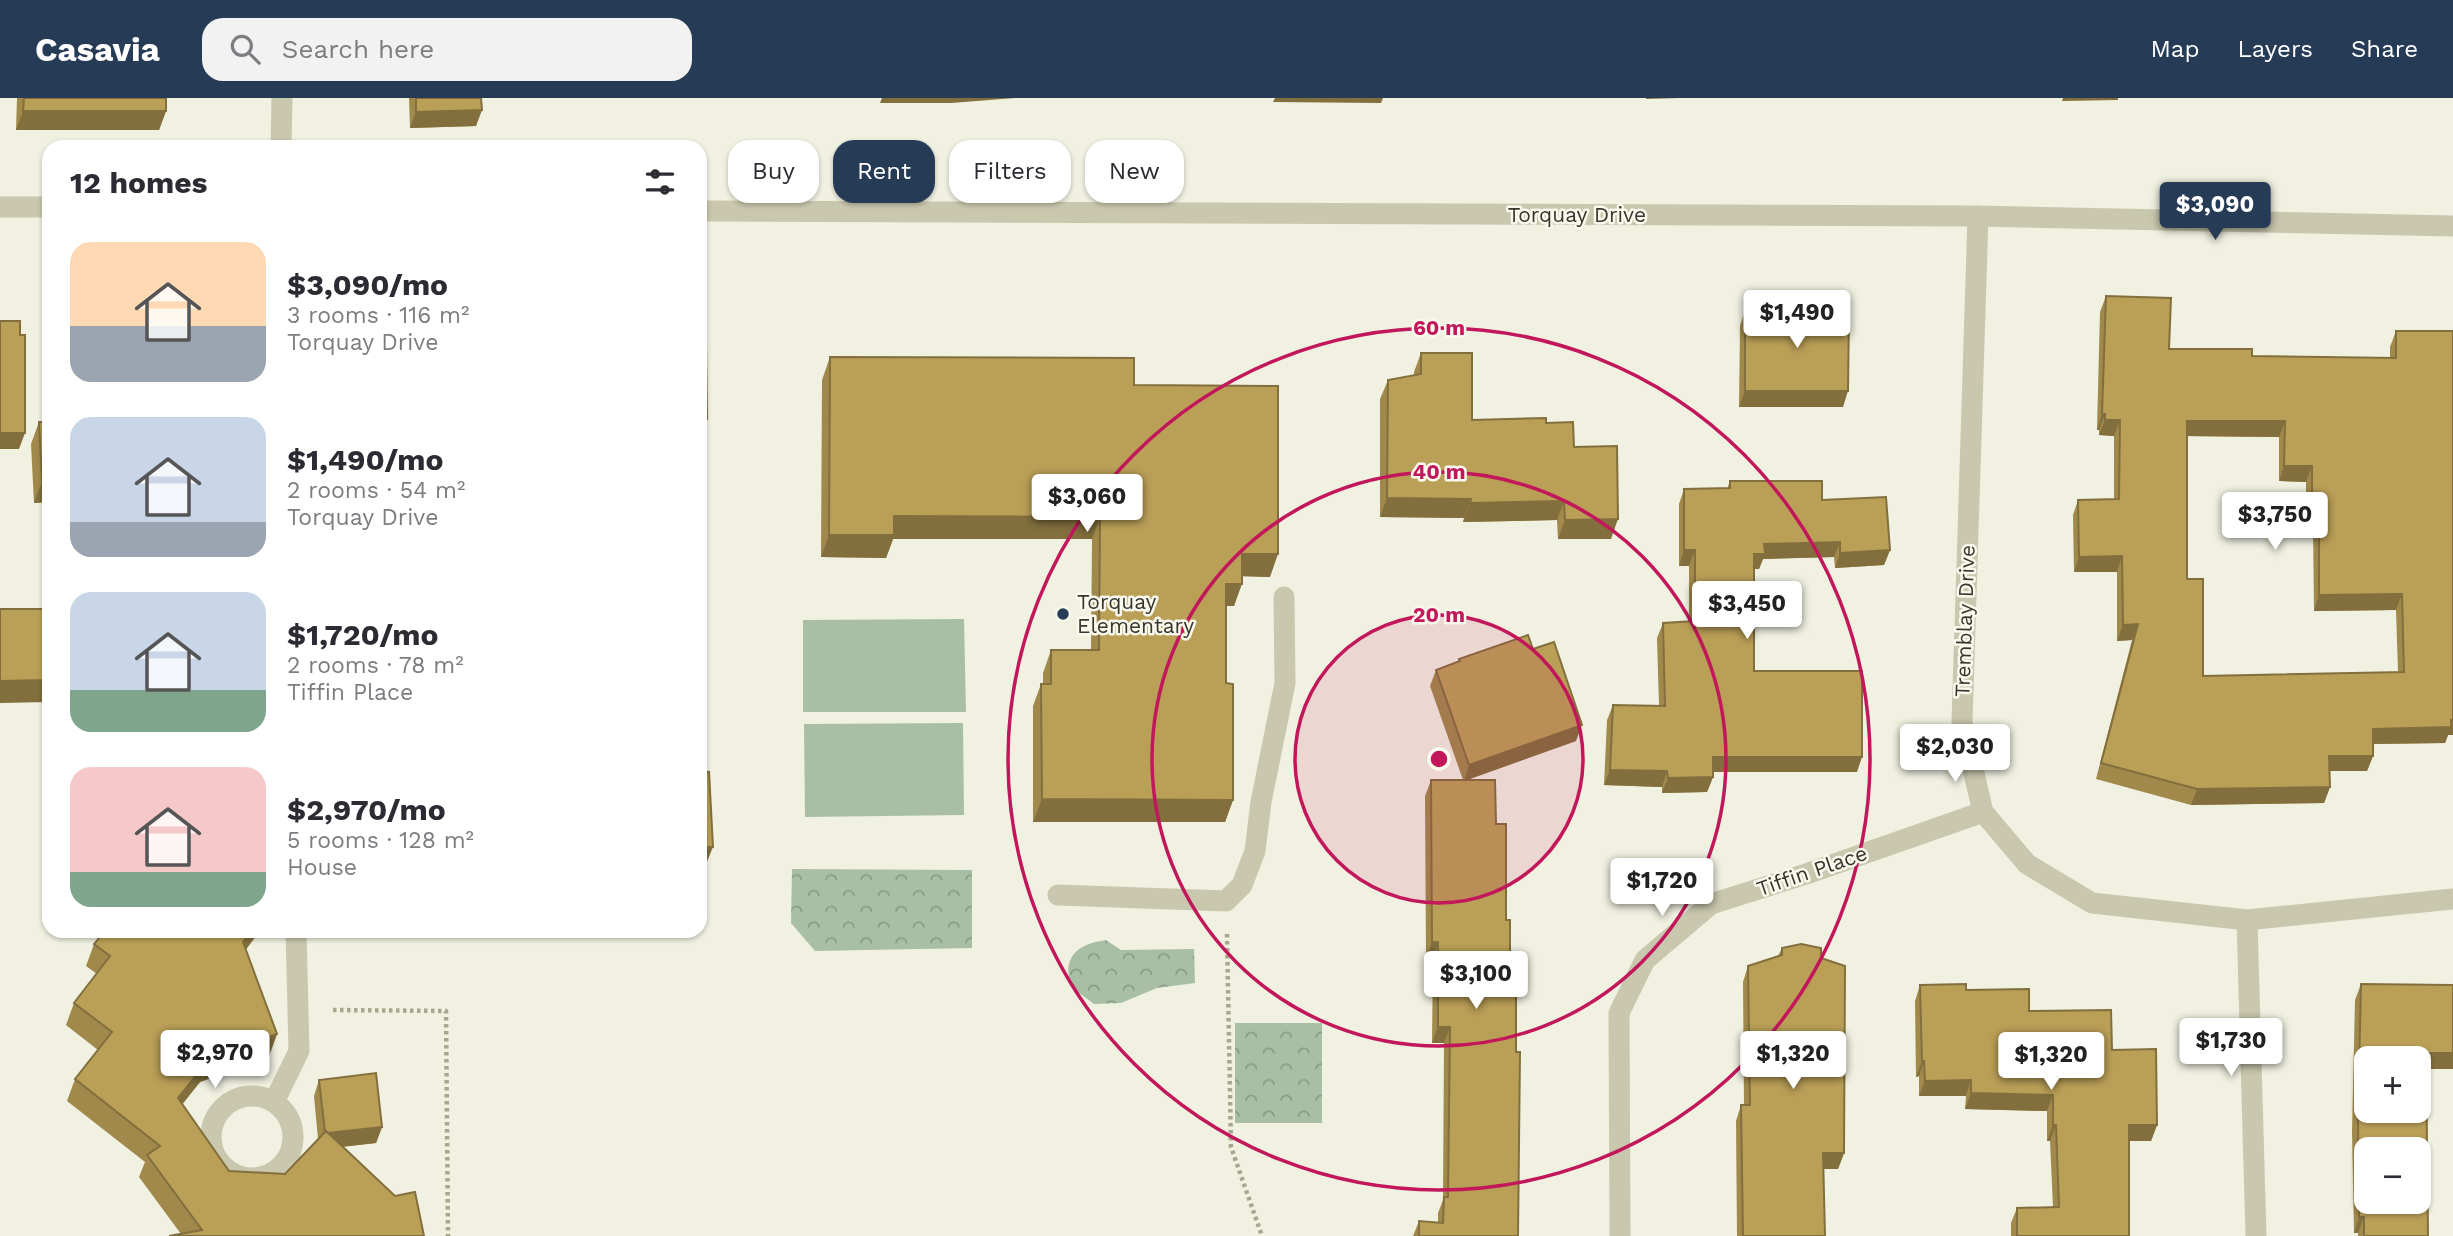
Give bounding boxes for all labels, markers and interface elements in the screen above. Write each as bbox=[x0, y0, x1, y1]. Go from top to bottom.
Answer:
search box bbox=[202, 18, 692, 81]
text: Casavia bbox=[35, 30, 160, 69]
icon: search bbox=[226, 30, 264, 68]
text: Search here bbox=[282, 34, 434, 64]
text: Map bbox=[2151, 35, 2199, 63]
text: Layers bbox=[2237, 35, 2313, 63]
text: Share bbox=[2351, 35, 2418, 63]
chip: Buy bbox=[728, 140, 819, 203]
chip: Rent bbox=[833, 140, 935, 203]
chip: Filters bbox=[949, 140, 1071, 203]
chip: New bbox=[1085, 140, 1184, 203]
icon: filters bbox=[641, 163, 679, 201]
text: 12 homes bbox=[70, 165, 208, 200]
pin: $3,090 bbox=[2158, 183, 2272, 242]
text: $3,090 bbox=[2176, 191, 2254, 218]
street label: Torquay Drive bbox=[1508, 202, 1646, 227]
text: $3,090/mo bbox=[287, 267, 448, 302]
icon: home bbox=[126, 270, 210, 354]
pin: $1,490 bbox=[1740, 290, 1854, 350]
text: $1,490 bbox=[1759, 299, 1835, 326]
text: 3 rooms · 116 m² bbox=[287, 302, 469, 329]
text: 60 m bbox=[1413, 315, 1465, 340]
text: Torquay Drive bbox=[287, 329, 438, 356]
text: $1,490/mo bbox=[287, 442, 443, 477]
icon: home bbox=[126, 445, 210, 529]
text: 40 m bbox=[1413, 459, 1465, 484]
pin: $3,060 bbox=[1030, 474, 1144, 534]
text: 2 rooms · 54 m² bbox=[287, 477, 465, 504]
text: $3,060 bbox=[1048, 483, 1126, 510]
pin: $3,750 bbox=[2218, 492, 2332, 552]
text: $3,750 bbox=[2238, 501, 2312, 528]
text: Torquay Drive bbox=[287, 504, 438, 531]
street label: Tremblay Drive bbox=[1949, 545, 1980, 697]
pin: $3,450 bbox=[1690, 582, 1804, 641]
place label: Torquay Elementary bbox=[1077, 589, 1194, 638]
text: $3,450 bbox=[1708, 590, 1786, 617]
text: 20 m bbox=[1413, 602, 1465, 627]
marker: Torquay Elementary bbox=[1055, 606, 1071, 622]
text: $1,720/mo bbox=[287, 617, 438, 652]
icon: home bbox=[126, 620, 210, 704]
text: 2 rooms · 78 m² bbox=[287, 652, 464, 679]
text: Tiffin Place bbox=[287, 679, 413, 706]
pin: $2,030 bbox=[1898, 724, 2012, 784]
text: $2,030 bbox=[1916, 733, 1994, 760]
centre of rings bbox=[1427, 747, 1451, 771]
text: $2,970/mo bbox=[287, 792, 446, 827]
icon: home bbox=[126, 795, 210, 879]
text: 5 rooms · 128 m² bbox=[287, 827, 474, 854]
street label: Tiffin Place bbox=[1753, 840, 1870, 901]
text: House bbox=[287, 854, 357, 881]
pin: $1,720 bbox=[1605, 858, 1719, 918]
text: $1,720 bbox=[1626, 867, 1698, 894]
pin: $3,100 bbox=[1419, 951, 1533, 1011]
text: $3,100 bbox=[1440, 960, 1512, 987]
pin: $1,730 bbox=[2174, 1018, 2288, 1078]
text: $1,730 bbox=[2195, 1027, 2267, 1054]
pin: $2,970 bbox=[158, 1030, 272, 1090]
pin: $1,320 bbox=[1736, 1032, 1850, 1091]
pin: $1,320 bbox=[1994, 1032, 2108, 1092]
text: $2,970 bbox=[177, 1039, 253, 1066]
text: $1,320 bbox=[1756, 1040, 1830, 1067]
text: $1,320 bbox=[2014, 1041, 2088, 1068]
map controls bbox=[2354, 1046, 2431, 1214]
button: + bbox=[2354, 1046, 2431, 1123]
button: − bbox=[2354, 1137, 2431, 1214]

